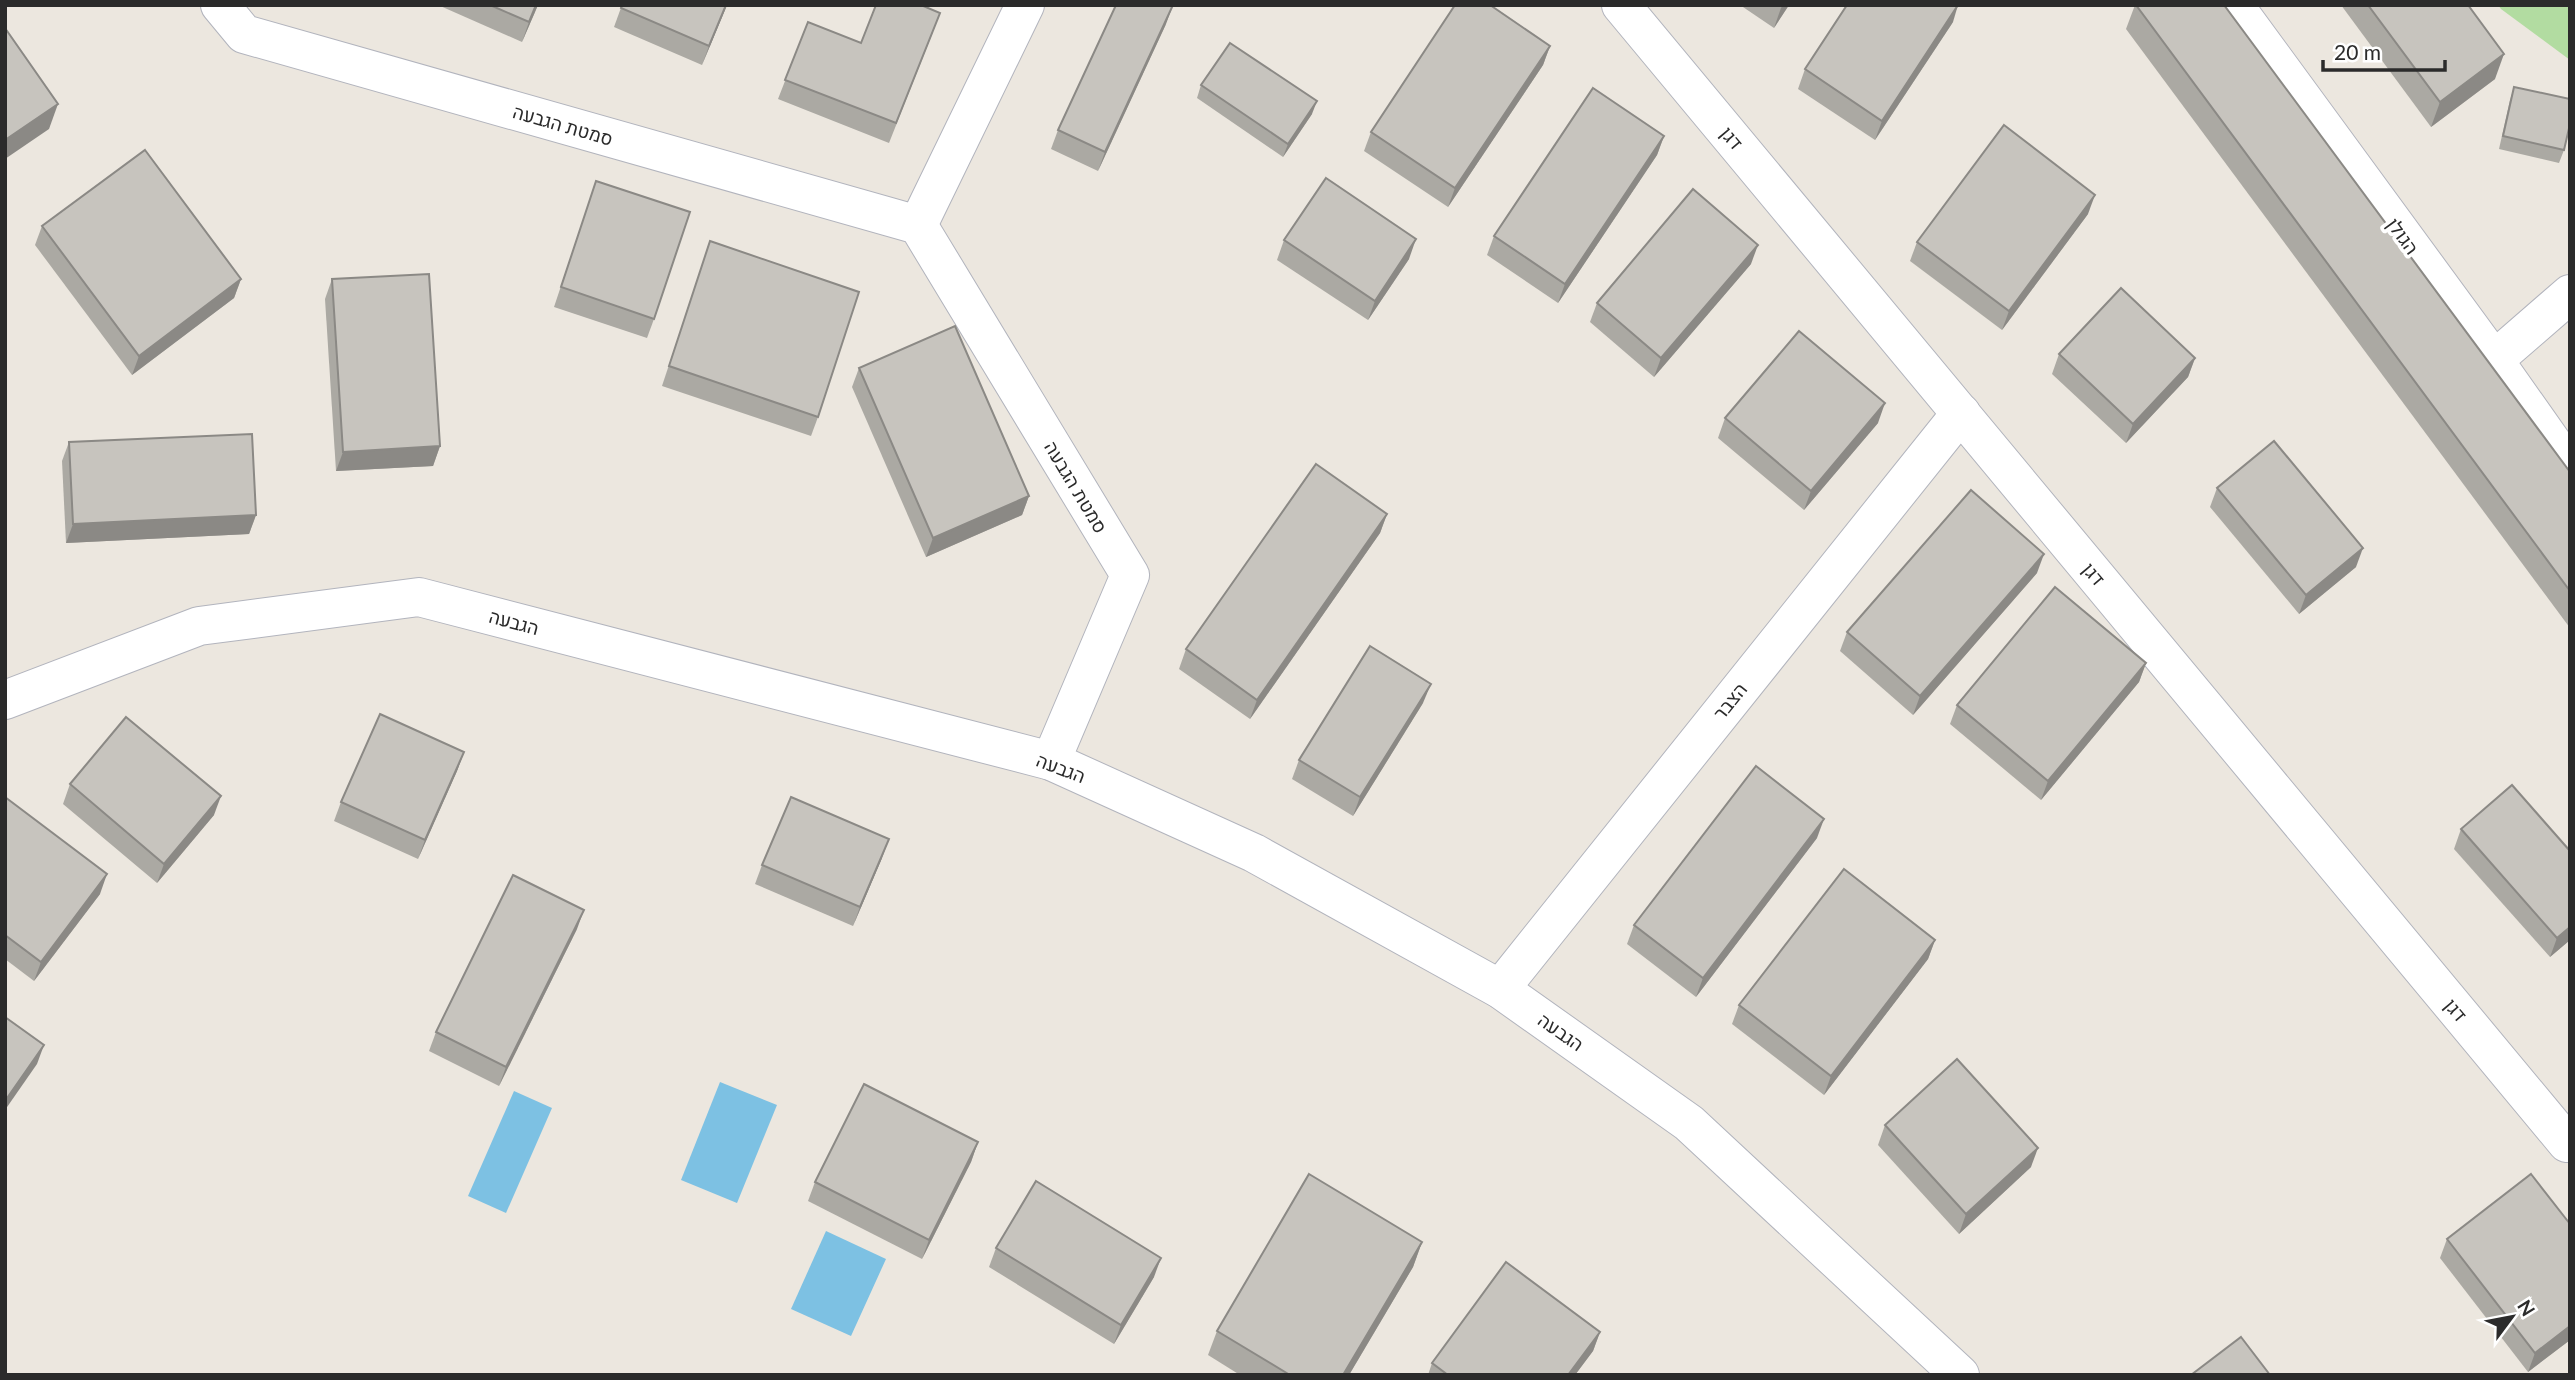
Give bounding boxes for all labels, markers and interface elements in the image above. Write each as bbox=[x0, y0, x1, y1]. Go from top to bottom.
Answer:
scale bar bbox=[2323, 28, 2446, 72]
text: 20 m bbox=[2334, 39, 2381, 64]
street label: סמטת הגבעה bbox=[510, 99, 616, 150]
street label: דגן bbox=[1716, 122, 1749, 154]
street label: הגולן bbox=[2383, 213, 2424, 258]
street label: סמטת הגבעה bbox=[1040, 437, 1113, 537]
street label: דגן bbox=[2078, 558, 2111, 590]
street label: הגבעה bbox=[487, 604, 542, 639]
street label: הצבר bbox=[1708, 678, 1751, 724]
street label: הגבעה bbox=[1033, 748, 1089, 787]
street label: דגן bbox=[2440, 994, 2473, 1026]
street label: הגבעה bbox=[1534, 1008, 1589, 1056]
north arrow bbox=[2477, 1282, 2547, 1352]
text: N bbox=[2513, 1295, 2540, 1320]

